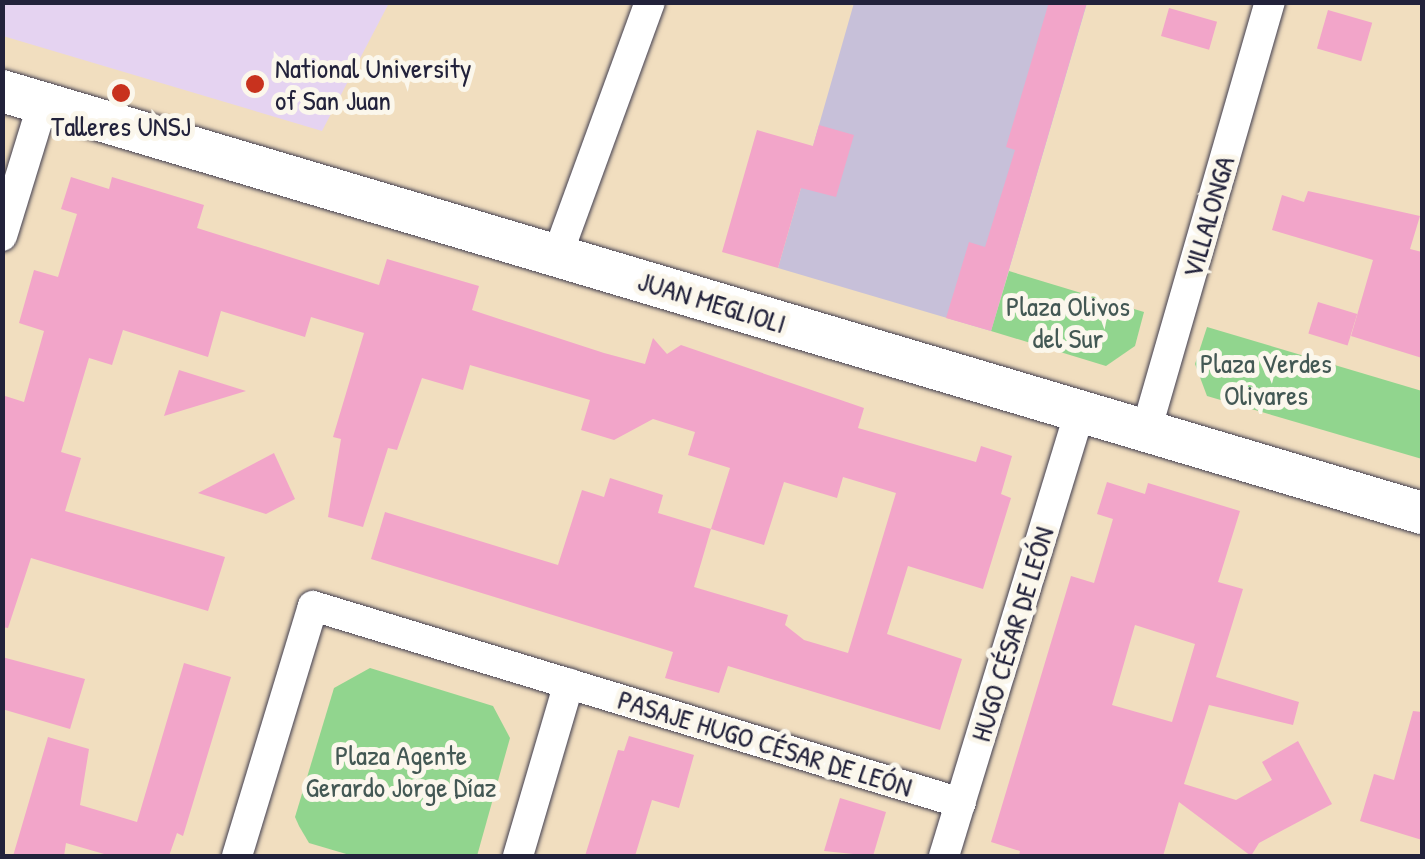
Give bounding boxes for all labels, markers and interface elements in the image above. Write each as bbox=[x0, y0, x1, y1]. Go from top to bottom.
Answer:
place label: National University of San Juan bbox=[275, 51, 472, 117]
marker: National University of San Juan bbox=[244, 73, 266, 95]
marker: Talleres UNSJ bbox=[110, 82, 132, 104]
place label: Talleres UNSJ bbox=[51, 109, 191, 143]
street label: VILLALONGA bbox=[1175, 152, 1241, 282]
street label: JUAN MEGLIOLI bbox=[634, 264, 790, 340]
park label: Plaza Olivos del Sur bbox=[1006, 289, 1130, 355]
park label: Plaza Verdes Olivares bbox=[1200, 346, 1332, 412]
street label: HUGO CÉSAR DE LEÓN bbox=[963, 523, 1061, 745]
street label: PASAJE HUGO CÉSAR DE LEÓN bbox=[614, 682, 916, 804]
park label: Plaza Agente Gerardo Jorge Díaz bbox=[306, 738, 496, 804]

